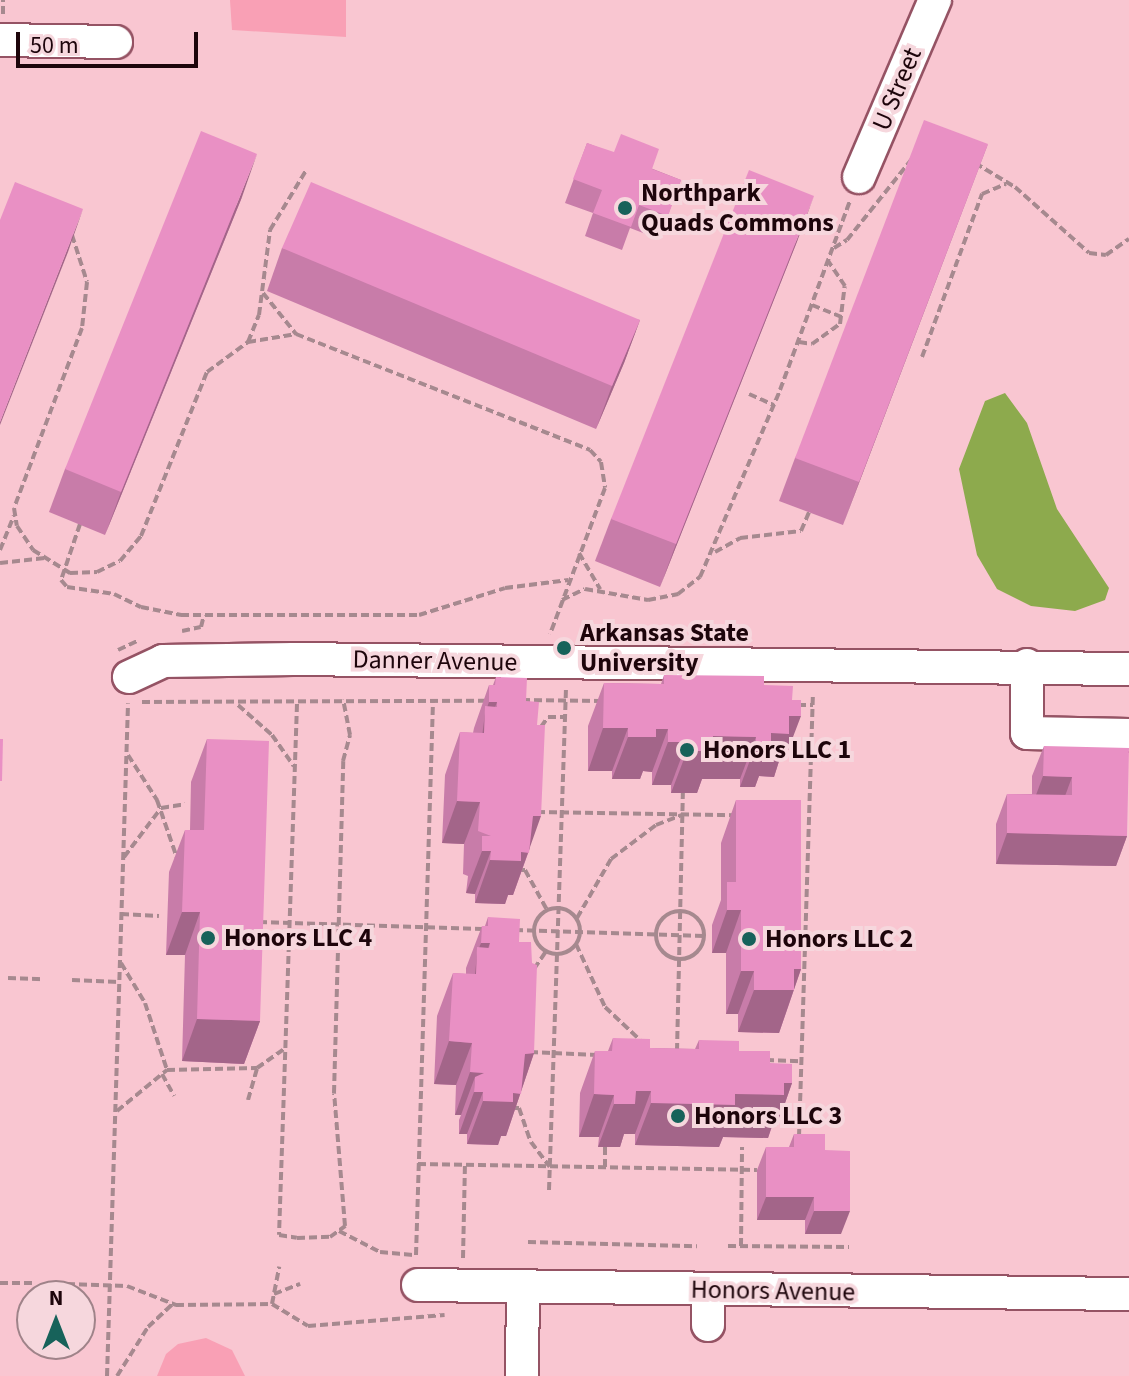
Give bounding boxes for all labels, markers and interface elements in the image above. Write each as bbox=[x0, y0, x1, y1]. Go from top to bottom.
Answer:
scale bar bbox=[20, 16, 202, 66]
text: 50 m bbox=[30, 28, 79, 63]
street label: U Street bbox=[866, 43, 928, 135]
place label: Northpark Quads Commons bbox=[641, 177, 834, 238]
marker: Northpark Quads Commons bbox=[616, 199, 634, 217]
place label: Arkansas State University bbox=[580, 617, 749, 678]
marker: Arkansas State University bbox=[555, 639, 573, 657]
street label: Danner Avenue bbox=[352, 644, 518, 678]
place label: Honors LLC 1 bbox=[703, 734, 851, 766]
marker: Honors LLC 1 bbox=[678, 741, 696, 759]
place label: Honors LLC 4 bbox=[224, 922, 372, 954]
place label: Honors LLC 2 bbox=[765, 923, 913, 955]
marker: Honors LLC 4 bbox=[199, 929, 217, 947]
marker: Honors LLC 2 bbox=[740, 930, 758, 948]
place label: Honors LLC 3 bbox=[694, 1100, 842, 1132]
marker: Honors LLC 3 bbox=[669, 1107, 687, 1125]
street label: Honors Avenue bbox=[690, 1274, 856, 1308]
north arrow bbox=[16, 1280, 96, 1360]
text: N bbox=[49, 1282, 63, 1314]

